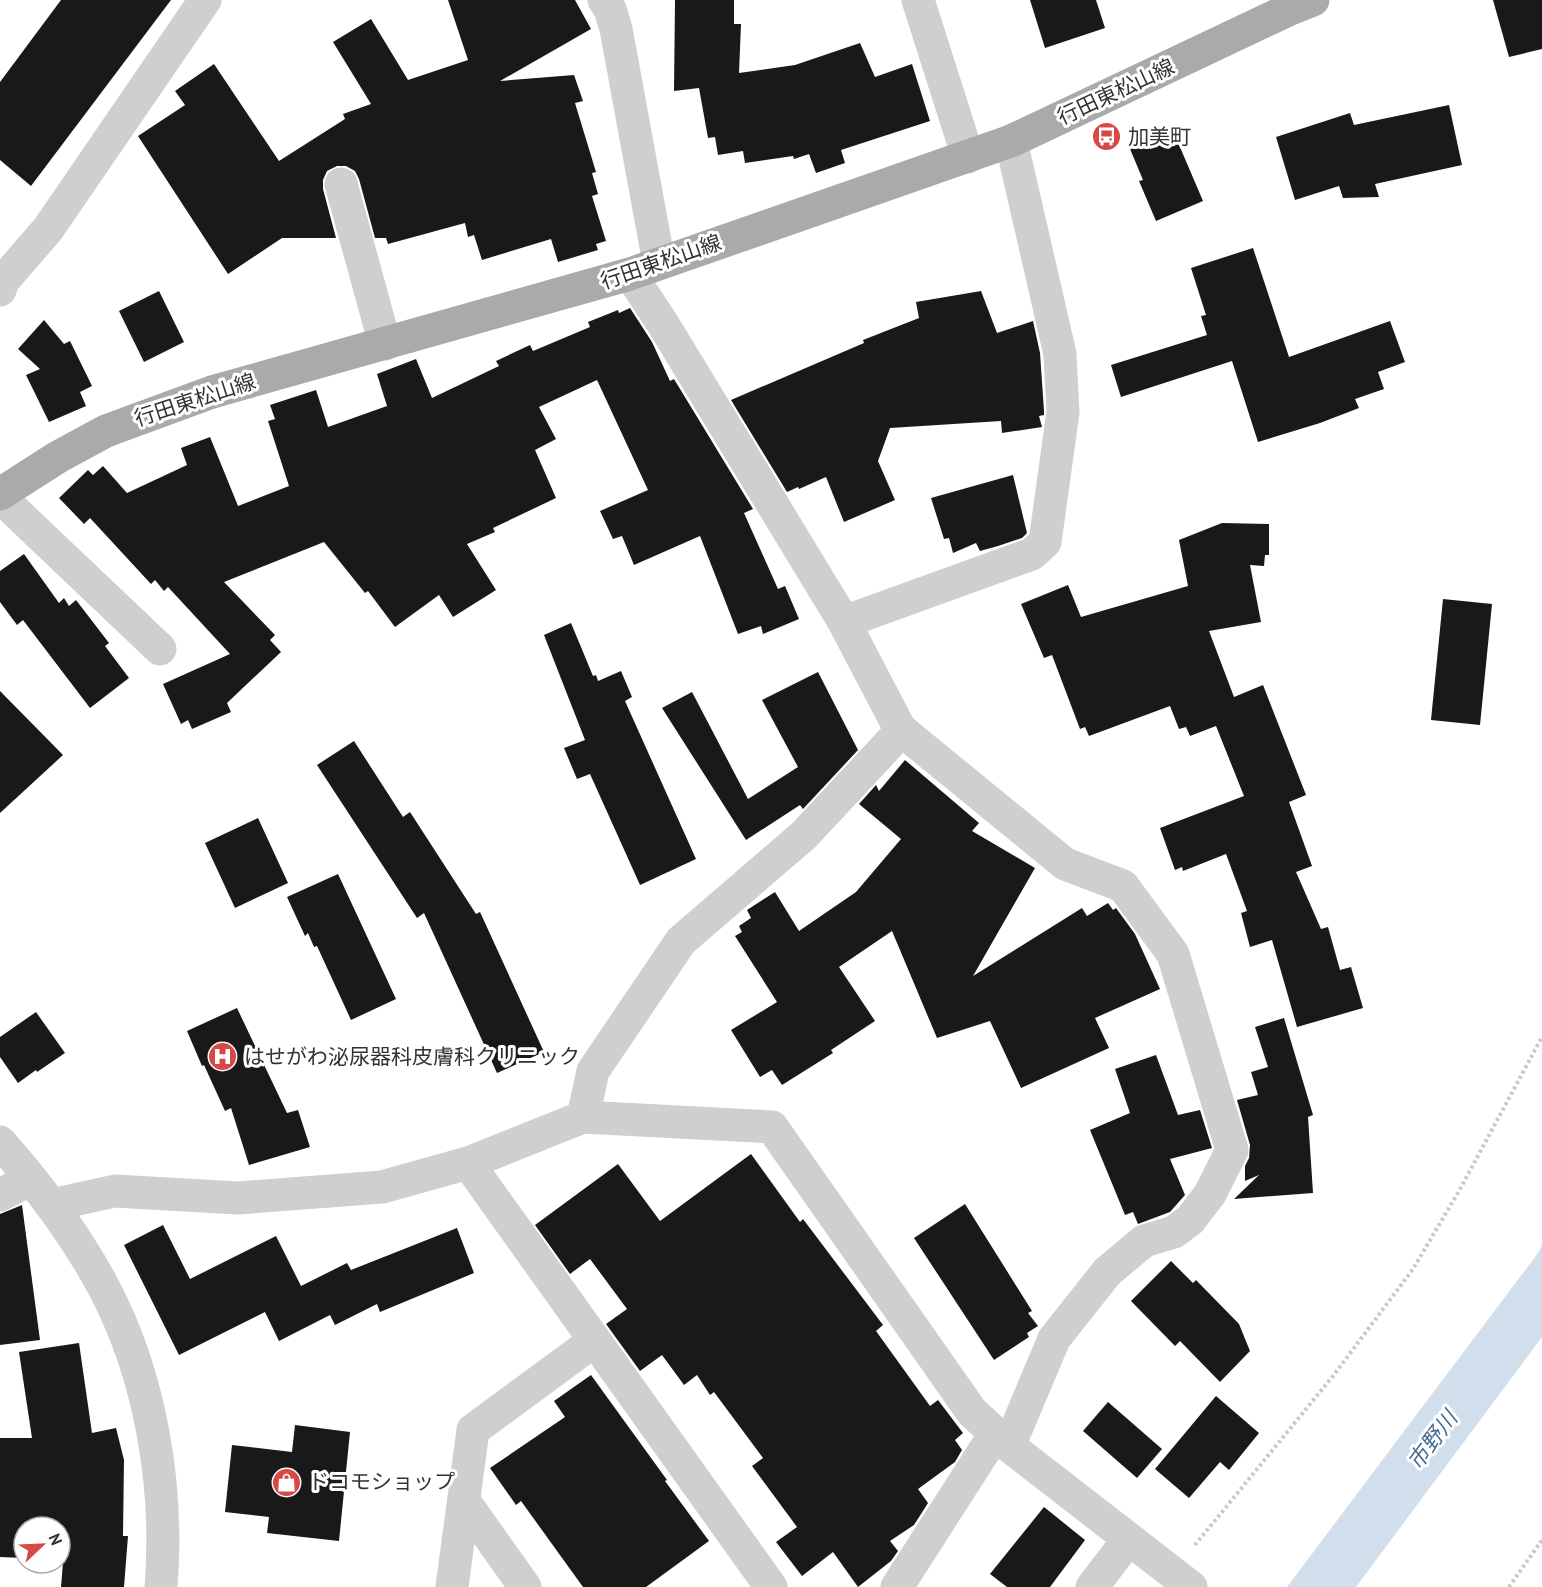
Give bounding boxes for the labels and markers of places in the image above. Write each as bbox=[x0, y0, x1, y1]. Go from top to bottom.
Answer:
bus stop icon: 加美町 bbox=[1091, 121, 1123, 153]
place label: 加美町 bbox=[1128, 123, 1191, 150]
hospital icon: はせがわ泌尿器科皮膚科クリニック bbox=[207, 1041, 239, 1073]
place label: はせがわ泌尿器科皮膚科クリニック bbox=[244, 1043, 580, 1070]
shop icon: ドコモショップ bbox=[271, 1466, 303, 1498]
place label: ドコモショップ bbox=[308, 1468, 455, 1495]

